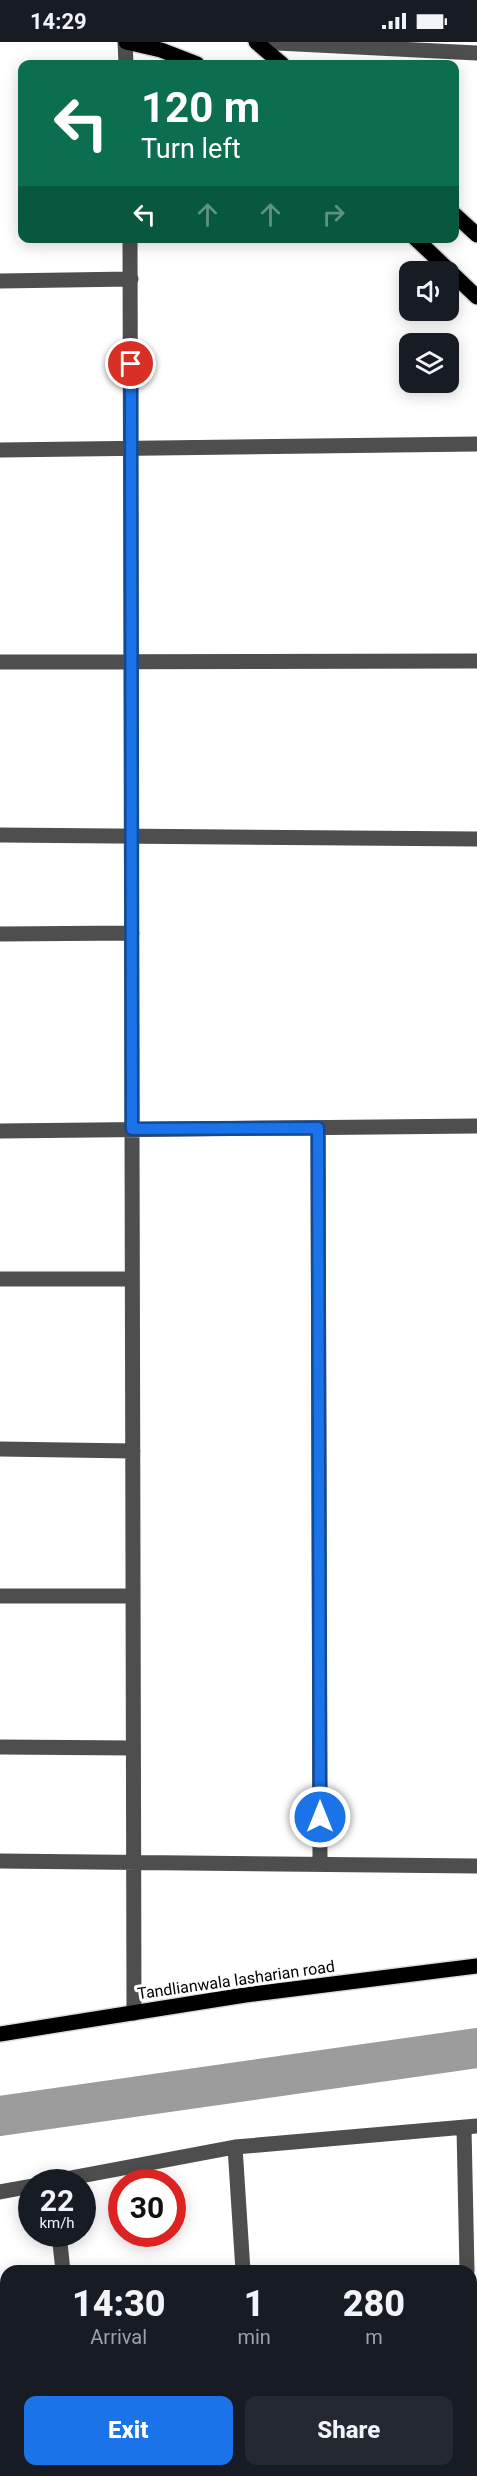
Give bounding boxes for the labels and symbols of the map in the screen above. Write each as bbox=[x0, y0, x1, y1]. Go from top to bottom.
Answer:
pin bbox=[105, 338, 156, 389]
position arrow bbox=[288, 1785, 352, 1849]
street label: Tandlianwala lasharian road bbox=[136, 1957, 336, 2003]
speed limit sign: 30 bbox=[108, 2169, 186, 2247]

